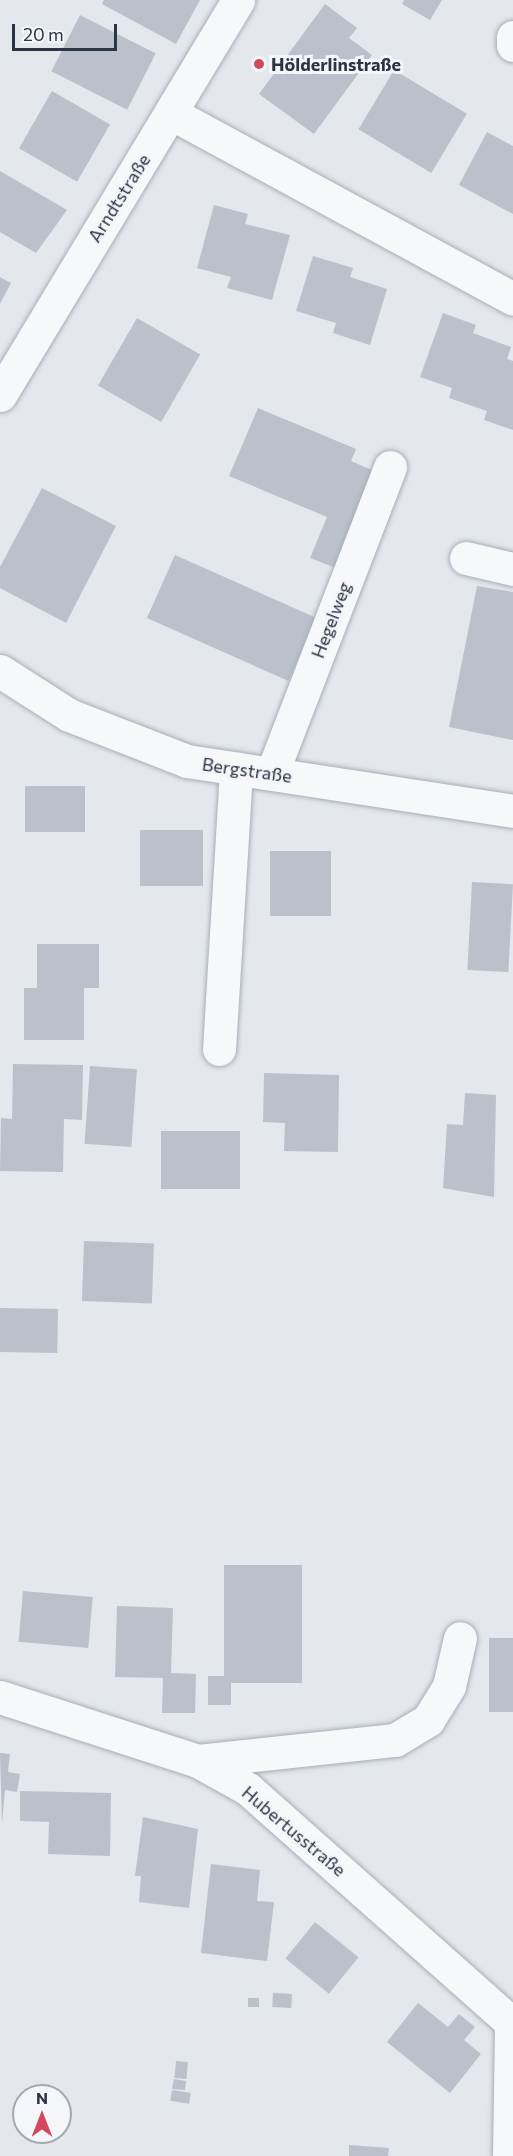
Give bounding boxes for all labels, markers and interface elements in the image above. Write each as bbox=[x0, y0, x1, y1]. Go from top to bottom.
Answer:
scale bar bbox=[15, 12, 120, 50]
text: 20 m bbox=[23, 23, 64, 45]
place label: Hölderlinstraße bbox=[271, 53, 401, 75]
marker: Hölderlinstraße bbox=[252, 57, 266, 71]
street label: Arndtstraße bbox=[83, 150, 155, 246]
street label: Hegelweg bbox=[307, 579, 355, 661]
street label: Bergstraße bbox=[201, 753, 293, 787]
street label: Hubertusstraße bbox=[238, 1781, 350, 1881]
north arrow bbox=[12, 2084, 72, 2144]
text: N bbox=[36, 2088, 48, 2107]

